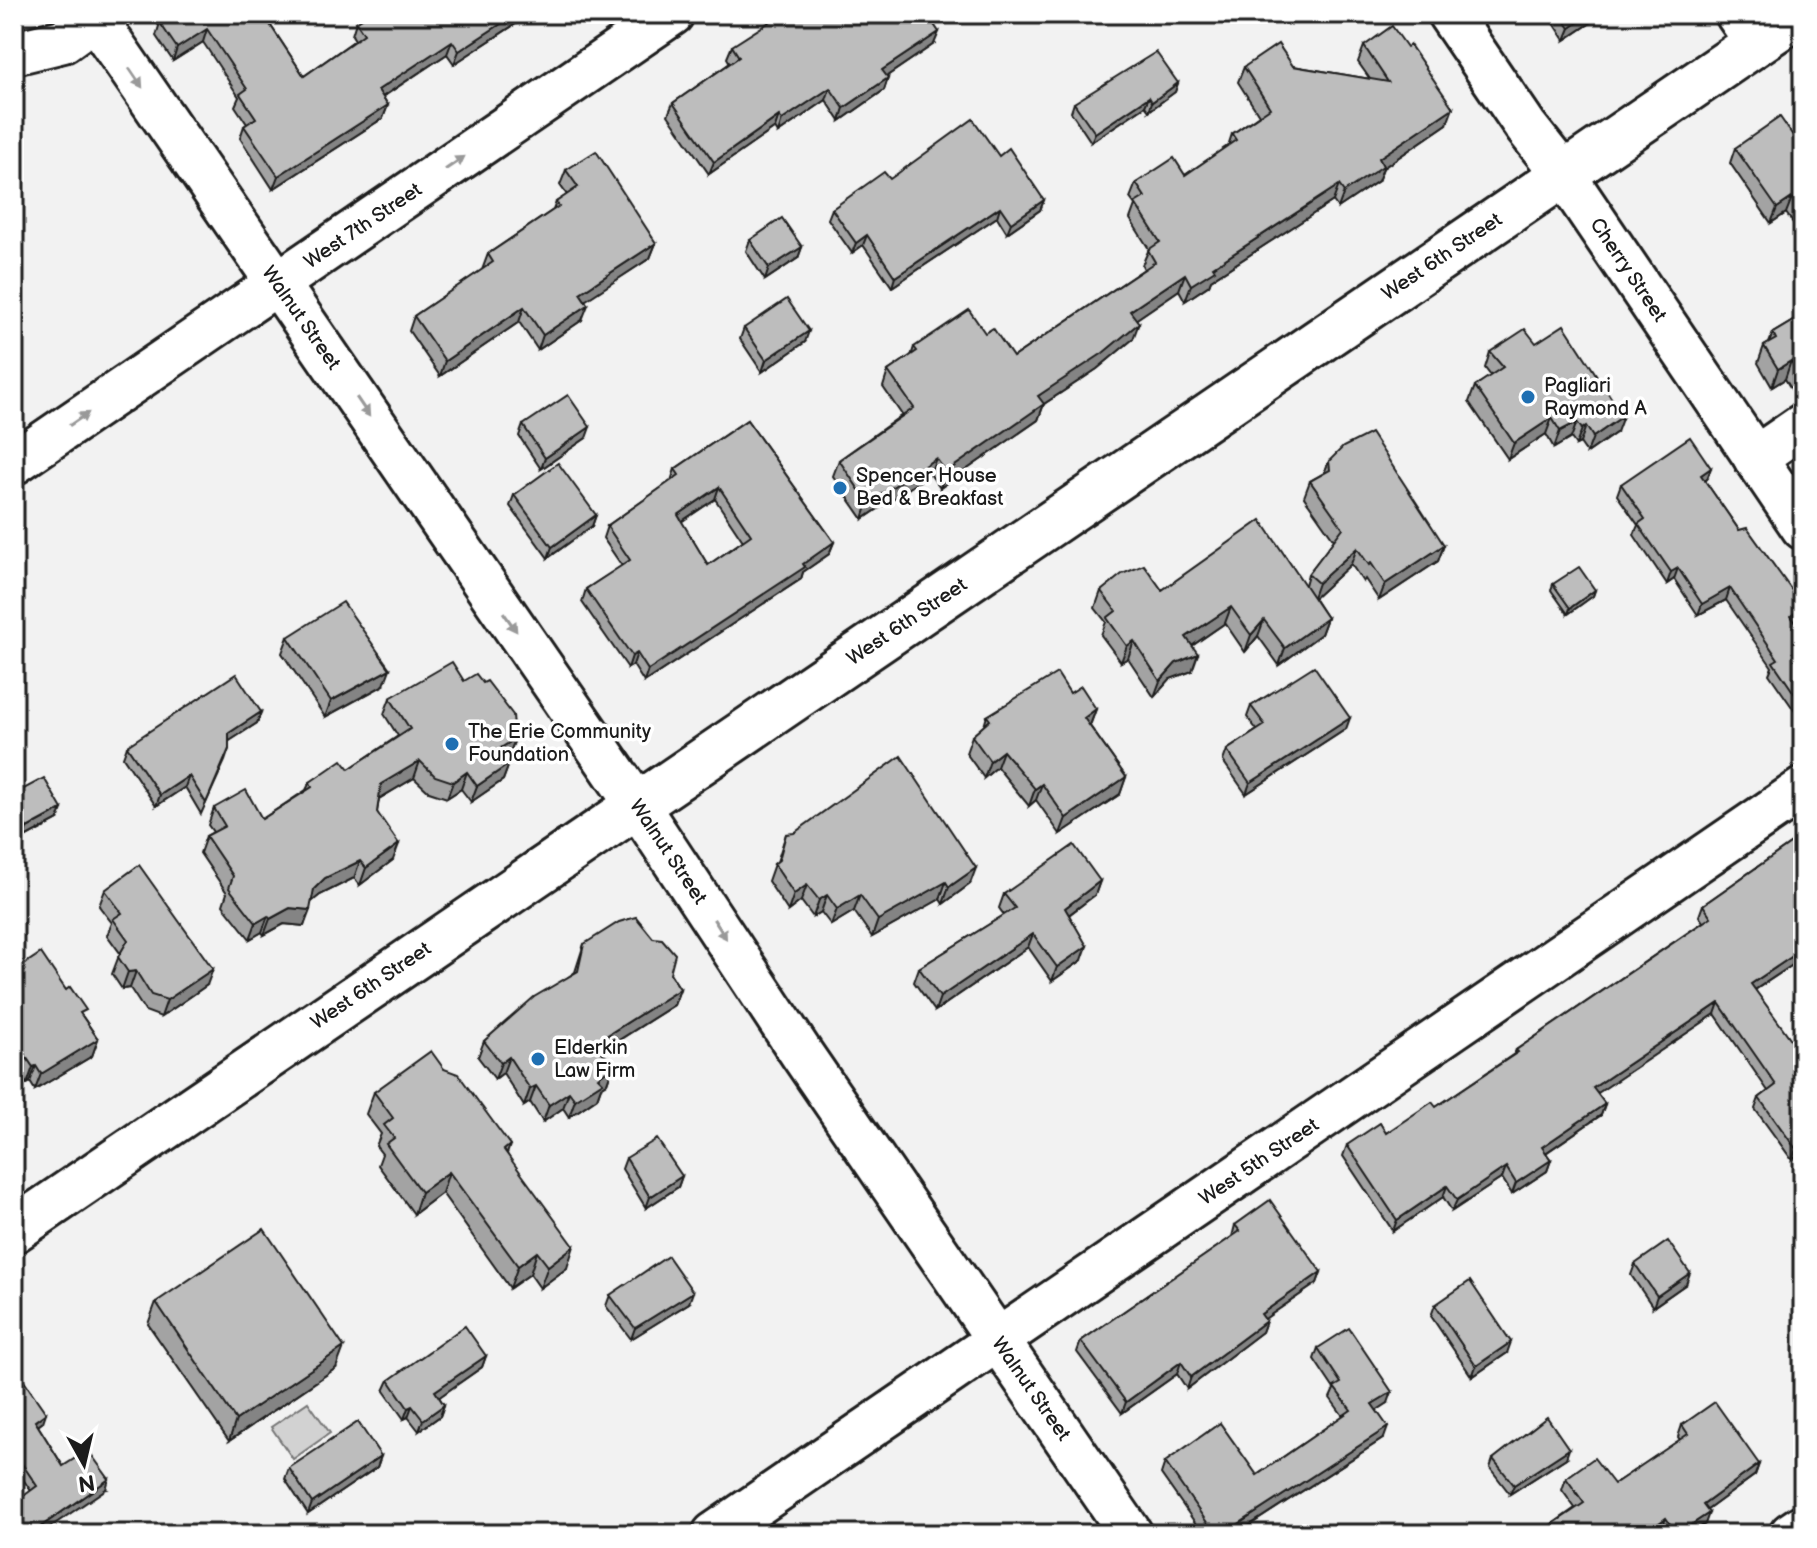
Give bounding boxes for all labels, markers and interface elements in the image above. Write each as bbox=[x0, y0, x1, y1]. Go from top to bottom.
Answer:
one-way arrow bbox=[128, 68, 143, 89]
one-way arrow bbox=[445, 155, 466, 170]
street label: West 7th Street bbox=[300, 178, 426, 274]
street label: West 6th Street bbox=[1377, 208, 1507, 306]
street label: Cherry Street bbox=[1584, 213, 1672, 327]
street label: Walnut Street bbox=[256, 261, 346, 375]
place label: Pagliari Raymond A bbox=[1544, 374, 1648, 421]
marker: Pagliari Raymond A bbox=[1519, 388, 1537, 406]
one-way arrow bbox=[355, 397, 370, 418]
one-way arrow bbox=[68, 412, 89, 427]
place label: Spencer House Bed & Breakfast bbox=[856, 464, 1003, 511]
marker: Spencer House Bed & Breakfast bbox=[831, 479, 849, 497]
street label: West 6th Street bbox=[842, 573, 972, 671]
one-way arrow bbox=[502, 611, 517, 632]
place label: The Erie Community Foundation bbox=[468, 720, 651, 767]
marker: The Erie Community Foundation bbox=[443, 735, 461, 753]
street label: Walnut Street bbox=[624, 795, 712, 909]
one-way arrow bbox=[712, 918, 727, 940]
street label: West 6th Street bbox=[306, 937, 436, 1035]
place label: Elderkin Law Firm bbox=[554, 1036, 635, 1083]
marker: Elderkin Law Firm bbox=[529, 1050, 547, 1068]
street label: West 5th Street bbox=[1195, 1113, 1323, 1211]
street label: Walnut Street bbox=[986, 1332, 1076, 1446]
north arrow bbox=[44, 1424, 124, 1504]
text: N bbox=[77, 1468, 97, 1497]

